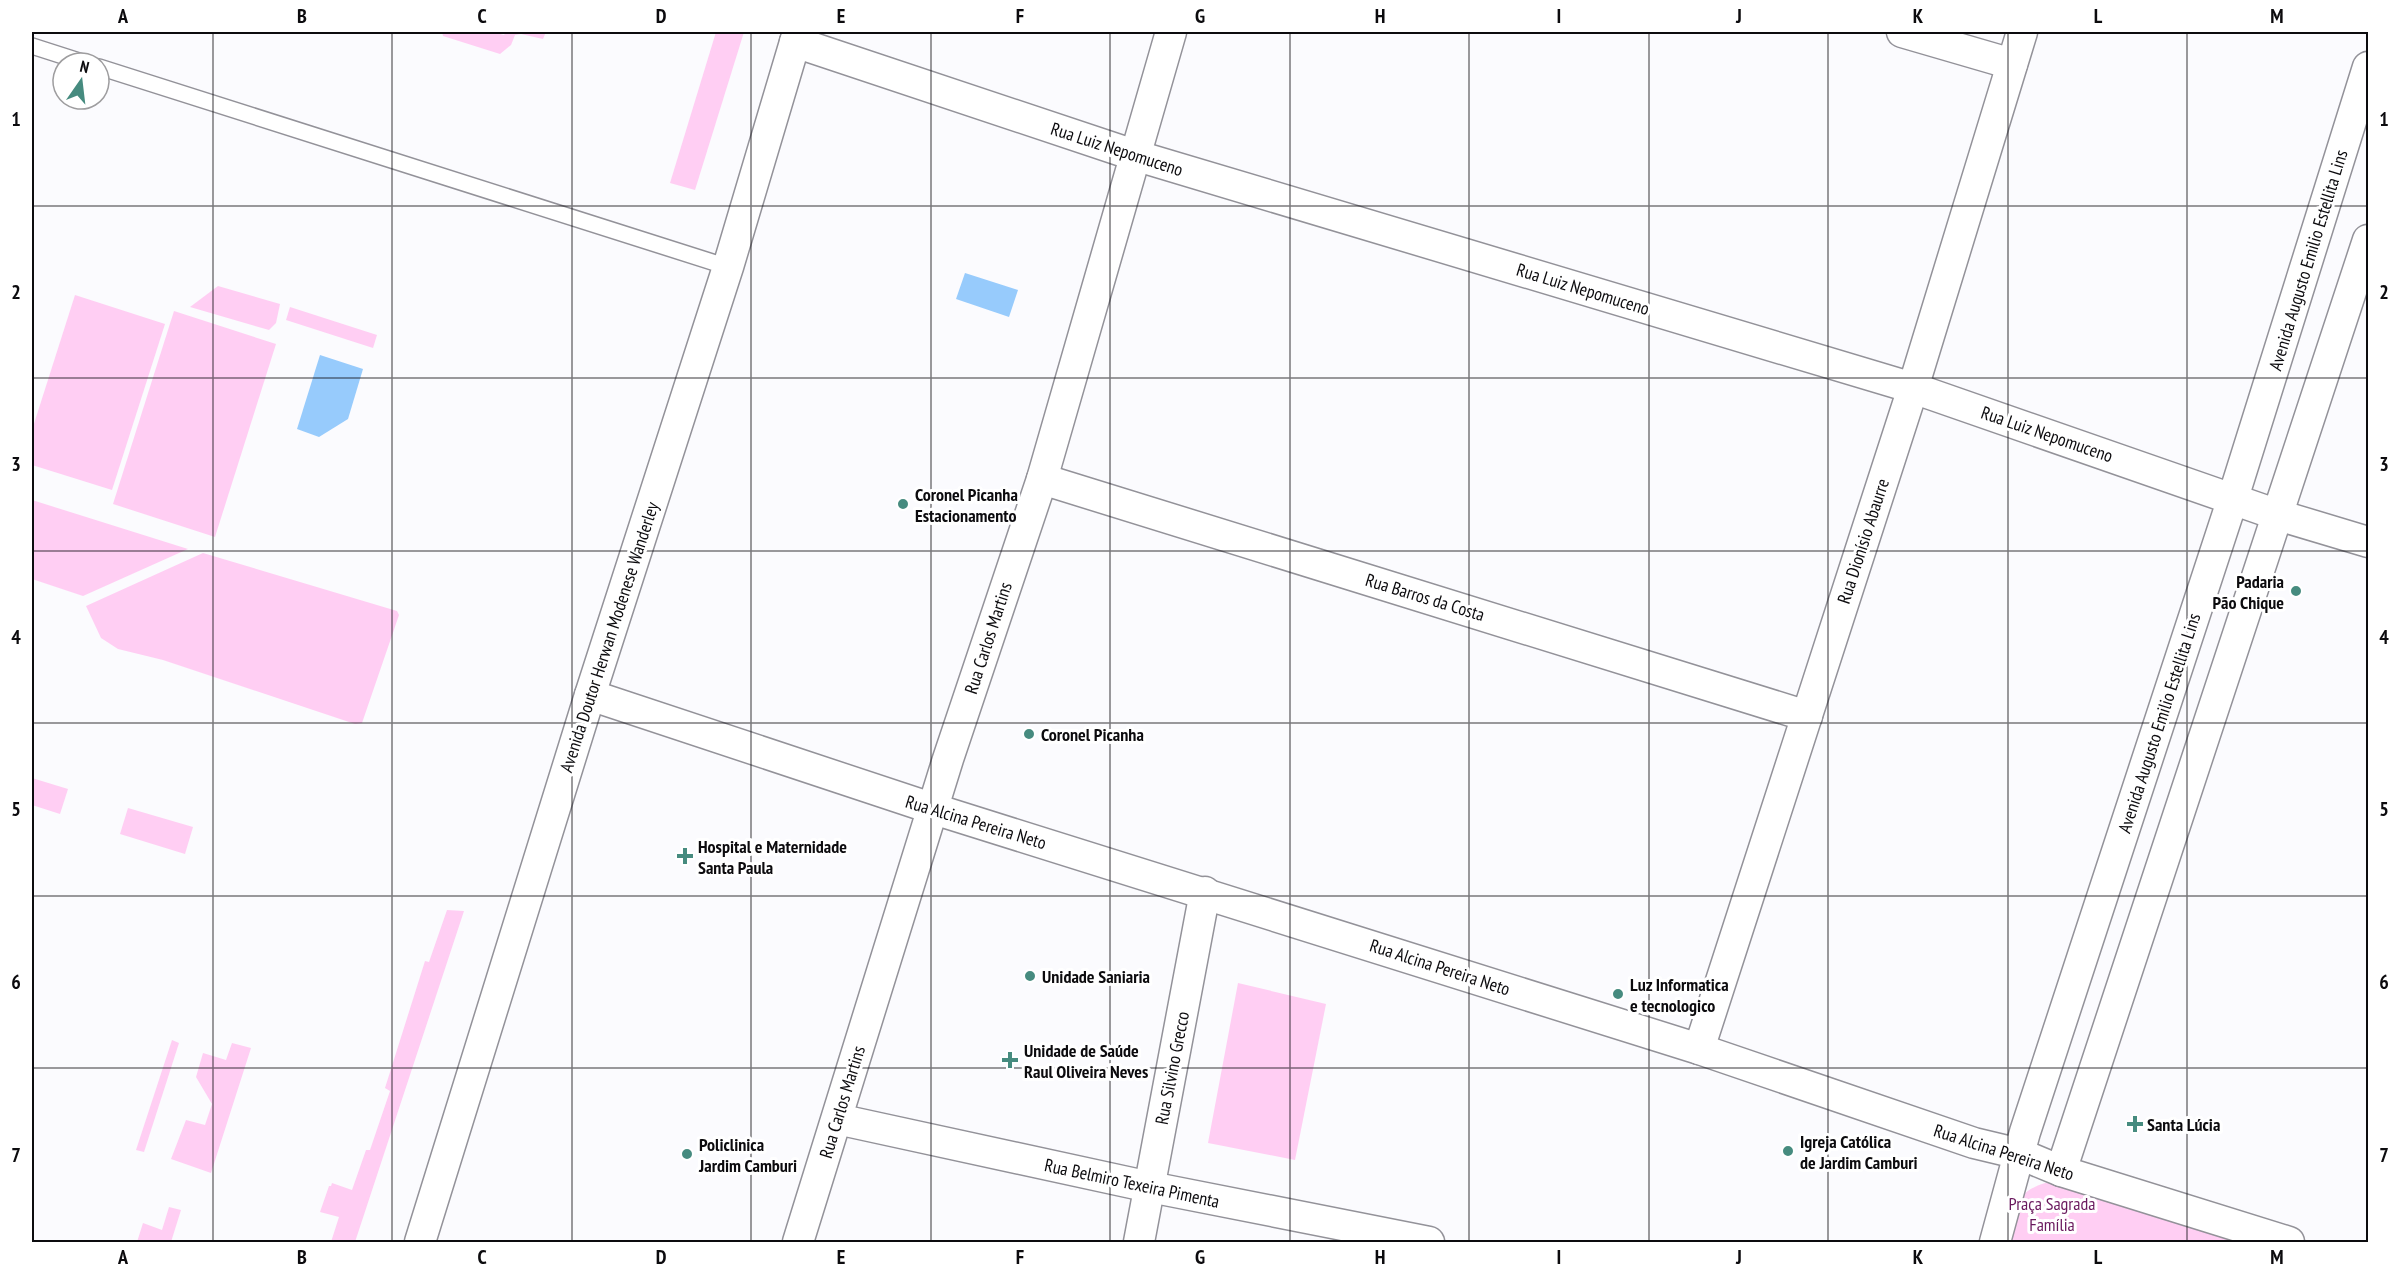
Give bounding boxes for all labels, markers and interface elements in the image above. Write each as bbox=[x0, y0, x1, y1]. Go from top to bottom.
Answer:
text: A bbox=[117, 3, 129, 29]
text: B bbox=[297, 3, 307, 29]
text: C bbox=[477, 3, 487, 29]
text: D bbox=[656, 3, 667, 29]
text: E bbox=[837, 3, 845, 29]
text: F bbox=[1016, 3, 1024, 29]
text: G bbox=[1195, 3, 1205, 29]
text: H bbox=[1375, 3, 1385, 29]
text: I bbox=[1557, 3, 1561, 29]
text: J bbox=[1735, 3, 1742, 29]
text: K bbox=[1913, 3, 1924, 29]
text: L bbox=[2094, 3, 2103, 29]
text: M bbox=[2270, 3, 2284, 29]
north arrow bbox=[51, 51, 111, 111]
text: N bbox=[78, 56, 91, 77]
text: 1 bbox=[11, 106, 21, 132]
text: 1 bbox=[2379, 106, 2389, 132]
street label: Rua Luiz Nepomuceno bbox=[1048, 117, 1186, 181]
street label: Avenida Augusto Emilio Estellita Lins bbox=[2263, 147, 2353, 373]
street label: Rua Luiz Nepomuceno bbox=[1514, 258, 1652, 320]
text: 2 bbox=[11, 279, 21, 305]
text: 2 bbox=[2379, 279, 2389, 305]
street label: Rua Luiz Nepomuceno bbox=[1978, 401, 2116, 467]
text: 3 bbox=[11, 451, 21, 477]
text: 3 bbox=[2379, 451, 2389, 477]
street label: Rua Dionísio Abaurre bbox=[1832, 476, 1894, 606]
place label: Coronel Picanha Estacionamento bbox=[915, 483, 1018, 527]
marker: Coronel Picanha Estacionamento bbox=[896, 497, 910, 511]
street label: Avenida Doutor Herwan Modenese Wanderley bbox=[554, 499, 664, 775]
street label: Rua Barros da Costa bbox=[1363, 568, 1487, 626]
place label: Padaria Pão Chique bbox=[2213, 570, 2284, 614]
street label: Rua Carlos Martins bbox=[959, 579, 1017, 697]
marker: Padaria Pão Chique bbox=[2289, 584, 2303, 598]
street label: Avenida Augusto Emilio Estellita Lins bbox=[2113, 610, 2205, 836]
text: 4 bbox=[11, 624, 21, 650]
text: 4 bbox=[2379, 624, 2389, 650]
place label: Coronel Picanha bbox=[1041, 723, 1144, 746]
marker: Coronel Picanha bbox=[1022, 727, 1036, 741]
street label: Rua Alcina Pereira Neto bbox=[903, 790, 1049, 854]
text: 5 bbox=[11, 796, 21, 822]
text: 5 bbox=[2379, 796, 2389, 822]
place label: Hospital e Maternidade Santa Paula bbox=[698, 835, 847, 879]
marker: Hospital e Maternidade Santa Paula bbox=[676, 847, 694, 865]
street label: Rua Alcina Pereira Neto bbox=[1367, 934, 1513, 1001]
place label: Unidade Saniaria bbox=[1042, 965, 1150, 988]
text: 6 bbox=[11, 969, 21, 995]
marker: Unidade Saniaria bbox=[1023, 969, 1037, 983]
text: 6 bbox=[2379, 969, 2389, 995]
place label: Luz Informatica e tecnologico bbox=[1630, 973, 1729, 1017]
marker: Luz Informatica e tecnologico bbox=[1611, 987, 1625, 1001]
street label: Rua Silvino Grecco bbox=[1150, 1009, 1194, 1126]
place label: Unidade de Saúde Raul Oliveira Neves bbox=[1024, 1039, 1148, 1083]
street label: Rua Carlos Martins bbox=[814, 1043, 870, 1161]
marker: Unidade de Saúde Raul Oliveira Neves bbox=[1001, 1051, 1019, 1069]
place label: Santa Lúcia bbox=[2147, 1113, 2220, 1136]
marker: Santa Lúcia bbox=[2128, 1117, 2142, 1131]
street label: Rua Alcina Pereira Neto bbox=[1931, 1119, 2077, 1186]
place label: Igreja Católica de Jardim Camburi bbox=[1800, 1130, 1918, 1174]
place label: Policlinica Jardim Camburi bbox=[698, 1133, 797, 1177]
text: 7 bbox=[11, 1142, 21, 1168]
text: 7 bbox=[2379, 1142, 2389, 1168]
marker: Igreja Católica de Jardim Camburi bbox=[1781, 1144, 1795, 1158]
marker: Policlinica Jardim Camburi bbox=[680, 1147, 694, 1161]
street label: Rua Belmiro Texeira Pimenta bbox=[1042, 1153, 1222, 1213]
park label: Praça Sagrada Família bbox=[2009, 1192, 2096, 1236]
text: A bbox=[117, 1244, 129, 1270]
text: B bbox=[297, 1244, 307, 1270]
text: C bbox=[477, 1244, 487, 1270]
text: D bbox=[656, 1244, 667, 1270]
text: E bbox=[837, 1244, 845, 1270]
text: F bbox=[1016, 1244, 1024, 1270]
text: G bbox=[1195, 1244, 1205, 1270]
text: H bbox=[1375, 1244, 1385, 1270]
text: I bbox=[1557, 1244, 1561, 1270]
text: J bbox=[1735, 1244, 1742, 1270]
text: K bbox=[1913, 1244, 1924, 1270]
text: L bbox=[2094, 1244, 2103, 1270]
text: M bbox=[2270, 1244, 2284, 1270]

